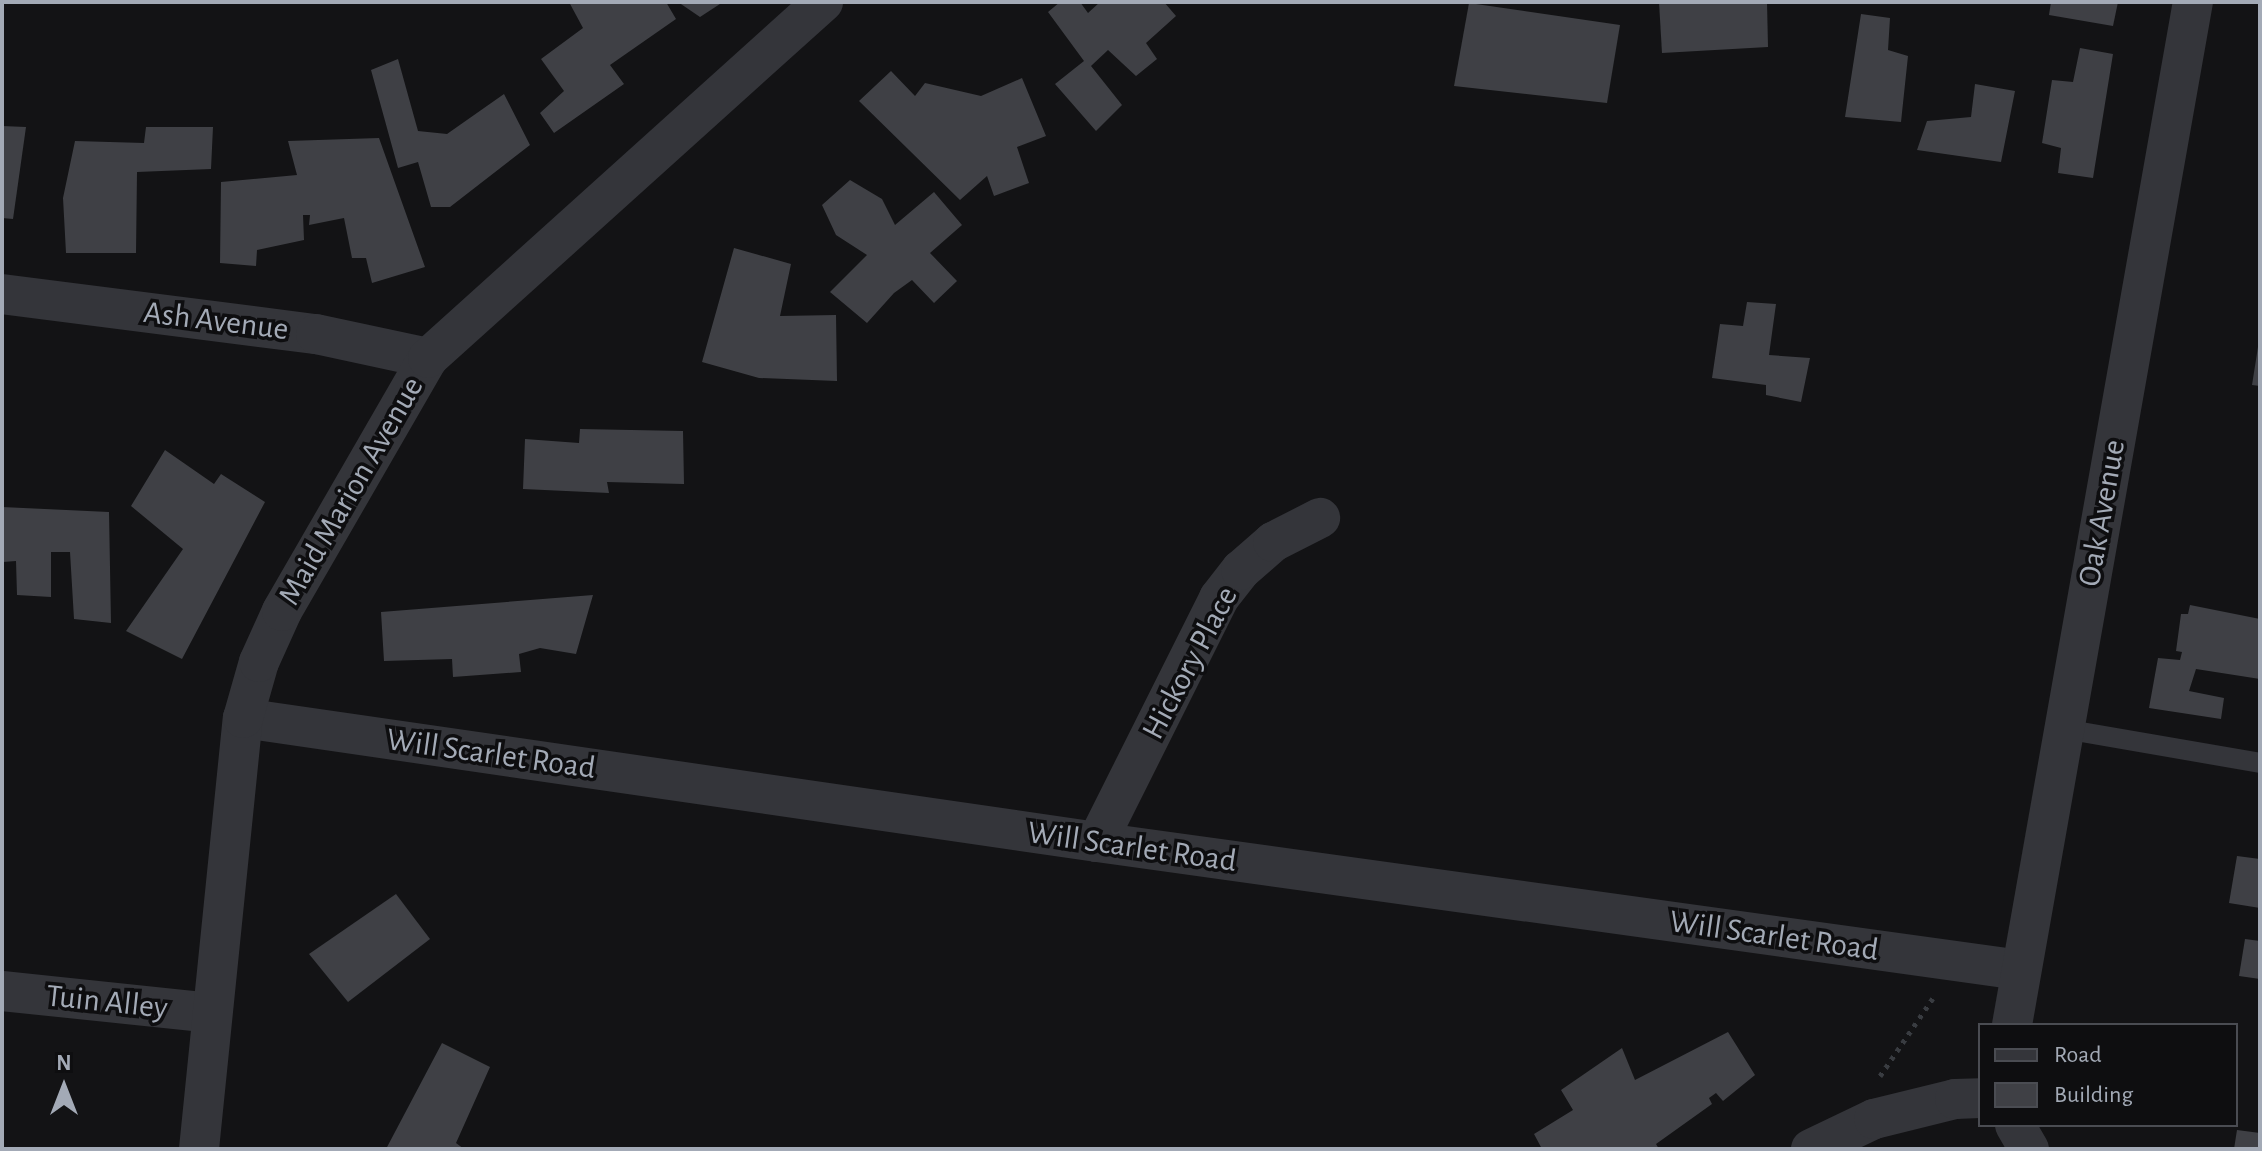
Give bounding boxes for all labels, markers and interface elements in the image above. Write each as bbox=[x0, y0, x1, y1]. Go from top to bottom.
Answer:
street label: Ash Avenue bbox=[141, 293, 291, 349]
street label: Maid Marion Avenue bbox=[270, 370, 432, 612]
street label: Oak Avenue bbox=[2070, 437, 2134, 589]
street label: Hickory Place bbox=[1134, 580, 1246, 746]
street label: Will Scarlet Road bbox=[384, 720, 598, 788]
street label: Will Scarlet Road bbox=[1025, 813, 1239, 881]
street label: Will Scarlet Road bbox=[1667, 902, 1881, 970]
street label: Tuin Alley bbox=[44, 977, 170, 1027]
legend bbox=[1978, 1023, 2238, 1127]
text: Road bbox=[2054, 1043, 2102, 1067]
north arrow bbox=[24, 1047, 104, 1127]
text: N bbox=[56, 1052, 72, 1074]
text: Building bbox=[2054, 1083, 2133, 1107]

